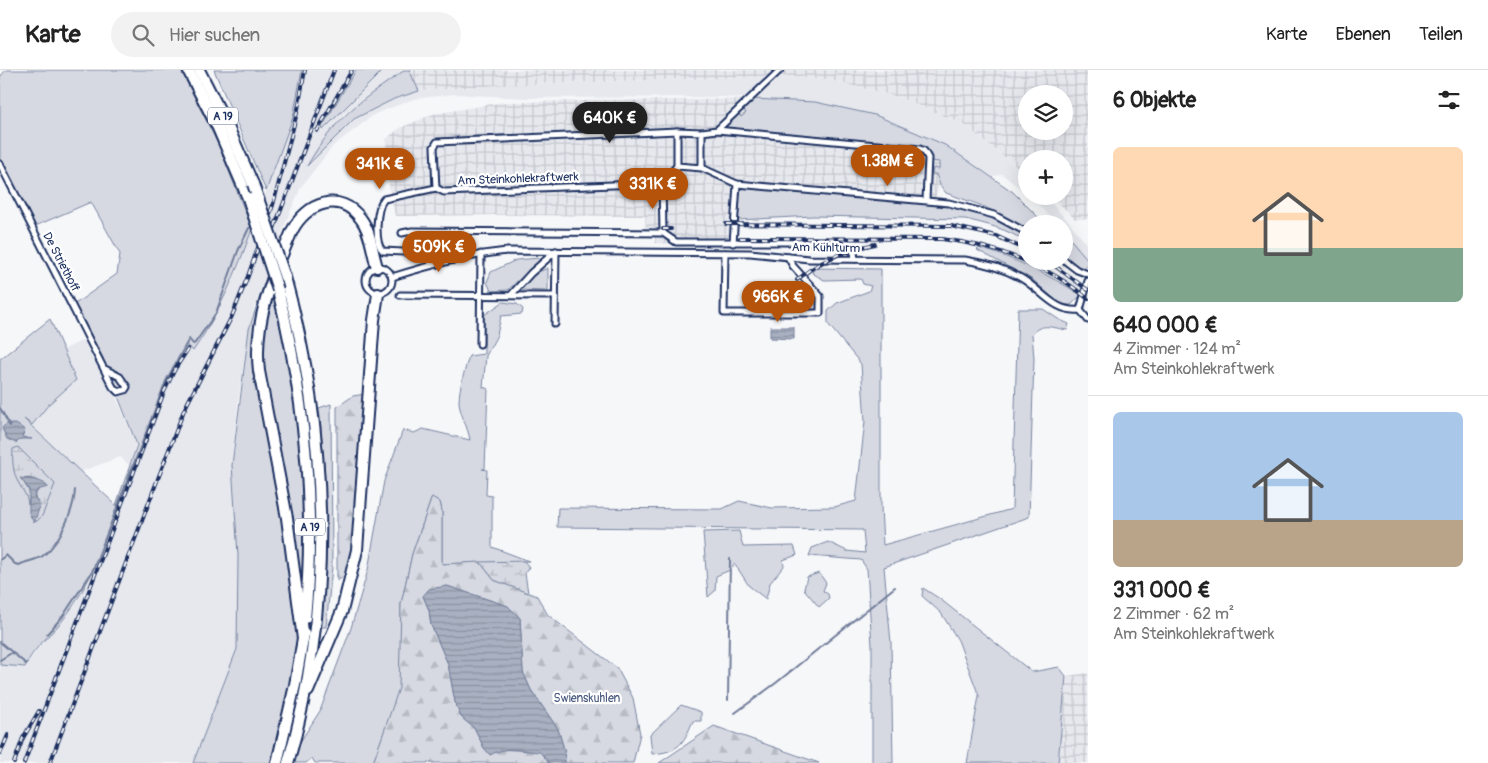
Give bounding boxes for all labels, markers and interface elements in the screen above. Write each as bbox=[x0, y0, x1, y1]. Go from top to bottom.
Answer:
search box bbox=[111, 12, 461, 57]
text: Karte bbox=[25, 20, 81, 49]
icon: search bbox=[129, 21, 157, 49]
text: Hier suchen bbox=[169, 23, 260, 47]
text: Karte bbox=[1266, 23, 1307, 46]
text: Ebenen bbox=[1335, 23, 1391, 46]
text: Teilen bbox=[1419, 23, 1463, 46]
map controls bbox=[1018, 85, 1073, 270]
button: layers bbox=[1018, 85, 1073, 140]
icon: filters bbox=[1435, 86, 1463, 114]
text: 6 Objekte bbox=[1113, 87, 1196, 114]
pin: 640K € bbox=[569, 102, 651, 144]
road number: A 19 bbox=[208, 107, 238, 124]
text: 640K € bbox=[583, 108, 637, 128]
pin: 1.38M € bbox=[842, 144, 934, 187]
pin: 341K € bbox=[339, 148, 421, 190]
button: + bbox=[1018, 150, 1073, 205]
text: 1.38M € bbox=[862, 151, 914, 171]
text: 341K € bbox=[356, 154, 404, 174]
pin: 331K € bbox=[612, 168, 694, 210]
street label: Am Steinkohlekraftwerk bbox=[457, 169, 579, 189]
text: 331K € bbox=[629, 174, 677, 194]
icon: home bbox=[1243, 179, 1333, 269]
button: − bbox=[1018, 215, 1073, 270]
street label: De Striethoff bbox=[39, 230, 83, 294]
pin: 509K € bbox=[398, 230, 480, 273]
text: 509K € bbox=[413, 237, 465, 257]
street label: Am Kühlturm bbox=[792, 240, 861, 256]
pin: 966K € bbox=[737, 280, 819, 323]
text: 966K € bbox=[753, 287, 803, 307]
text: 640 000 € bbox=[1113, 312, 1218, 339]
text: 4 Zimmer · 124 m² bbox=[1113, 339, 1241, 359]
text: Am Steinkohlekraftwerk bbox=[1113, 359, 1274, 379]
icon: home bbox=[1243, 445, 1333, 535]
road number: A 19 bbox=[295, 518, 325, 536]
text: 331 000 € bbox=[1113, 577, 1211, 604]
text: 2 Zimmer · 62 m² bbox=[1113, 604, 1234, 624]
text: Am Steinkohlekraftwerk bbox=[1113, 624, 1274, 644]
park label: Swienskuhlen bbox=[554, 691, 621, 706]

